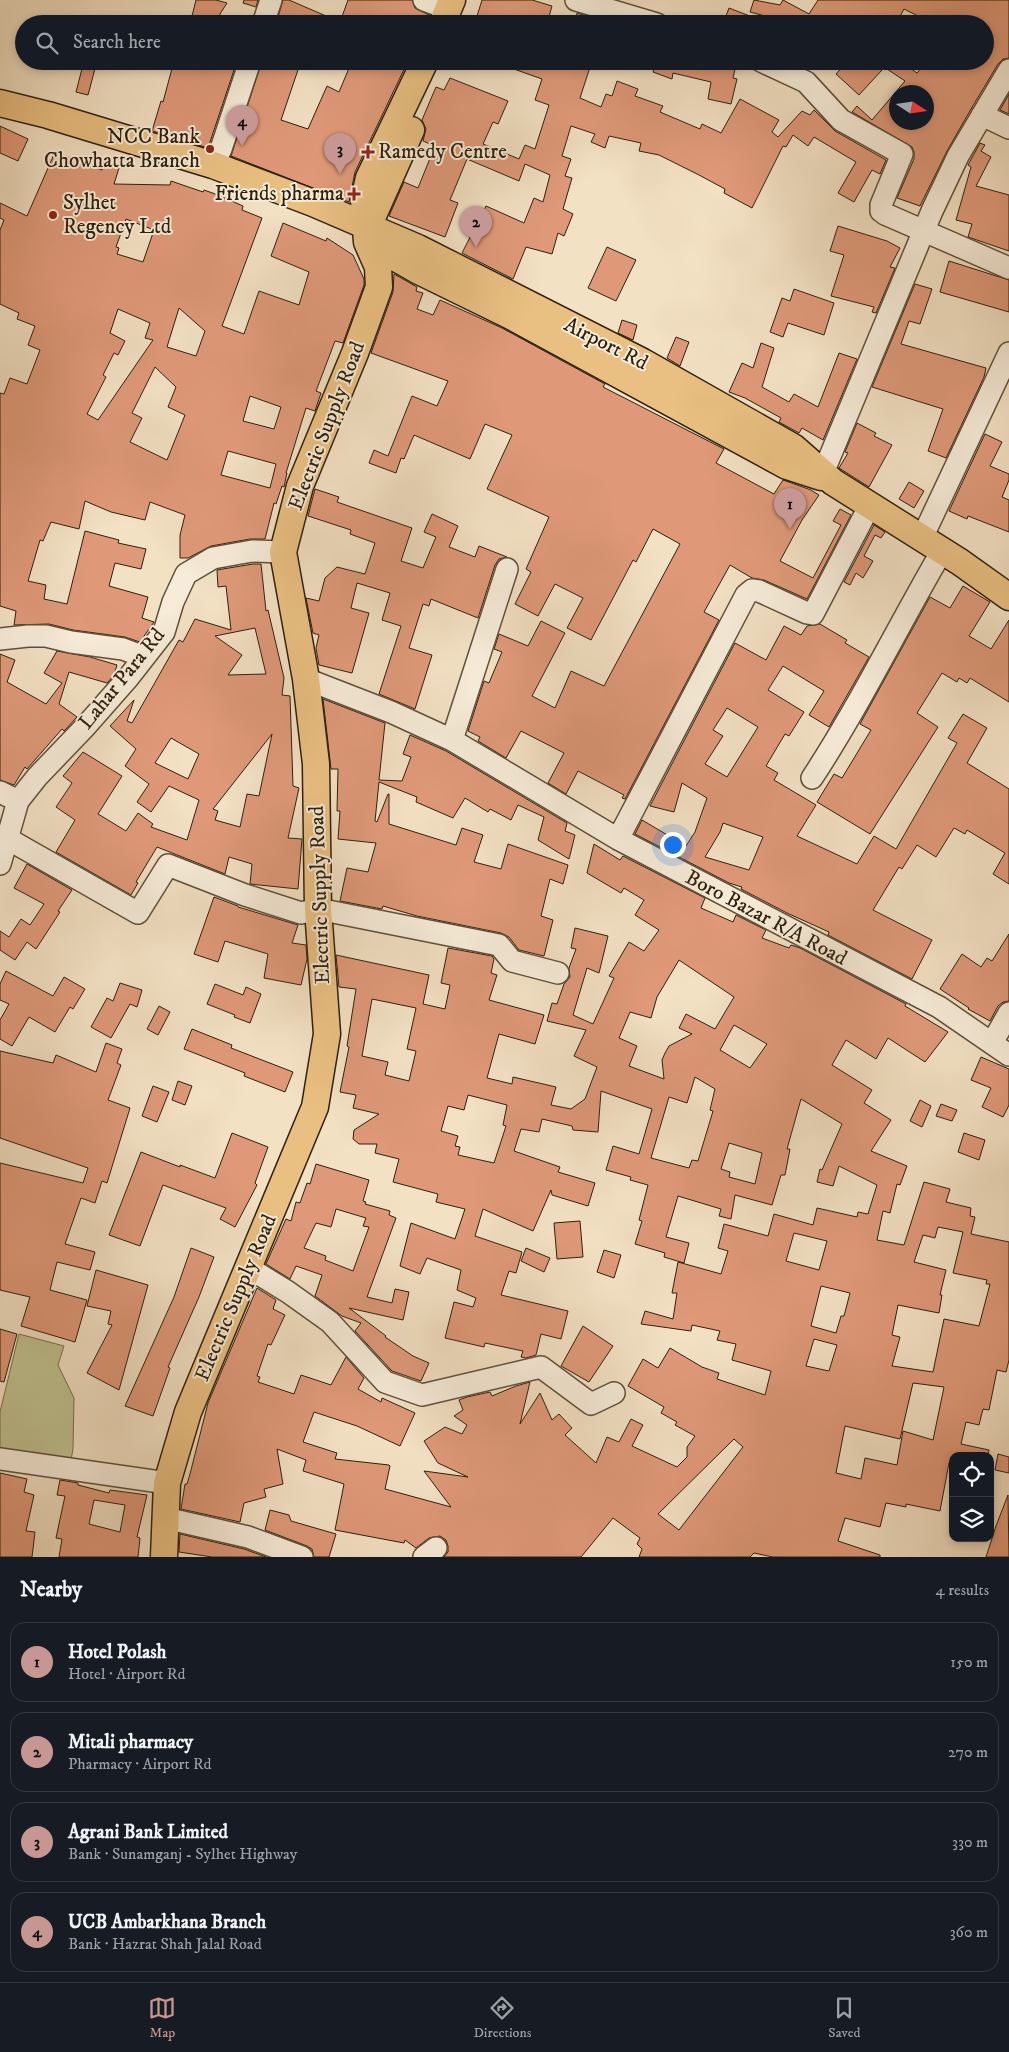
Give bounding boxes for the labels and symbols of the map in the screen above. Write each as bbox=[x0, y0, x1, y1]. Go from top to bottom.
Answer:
north arrow bbox=[889, 85, 934, 130]
pin: 4 bbox=[226, 105, 258, 146]
place label: NCC Bank Chowhatta Branch bbox=[44, 124, 201, 174]
pin: 3 bbox=[324, 133, 356, 174]
place label: Ramedy Centre bbox=[378, 139, 507, 165]
marker: NCC Bank Chowhatta Branch bbox=[204, 143, 216, 155]
marker: Ramedy Centre bbox=[362, 146, 374, 158]
place label: Friends pharma bbox=[214, 181, 344, 207]
marker: Friends pharma bbox=[348, 188, 360, 200]
place label: Sylhet Regency Ltd bbox=[63, 190, 172, 240]
pin: 2 bbox=[460, 206, 492, 247]
marker: Sylhet Regency Ltd bbox=[47, 209, 59, 221]
street label: Airport Rd bbox=[560, 312, 653, 376]
street label: Electric Supply Road bbox=[283, 338, 371, 514]
pin: 1 bbox=[774, 488, 806, 529]
street label: Lahar Para Rd bbox=[73, 623, 171, 735]
street label: Electric Supply Road bbox=[304, 805, 336, 985]
your location bbox=[660, 832, 686, 858]
street label: Boro Bazar R/A Road bbox=[681, 864, 852, 972]
street label: Electric Supply Road bbox=[189, 1210, 283, 1385]

